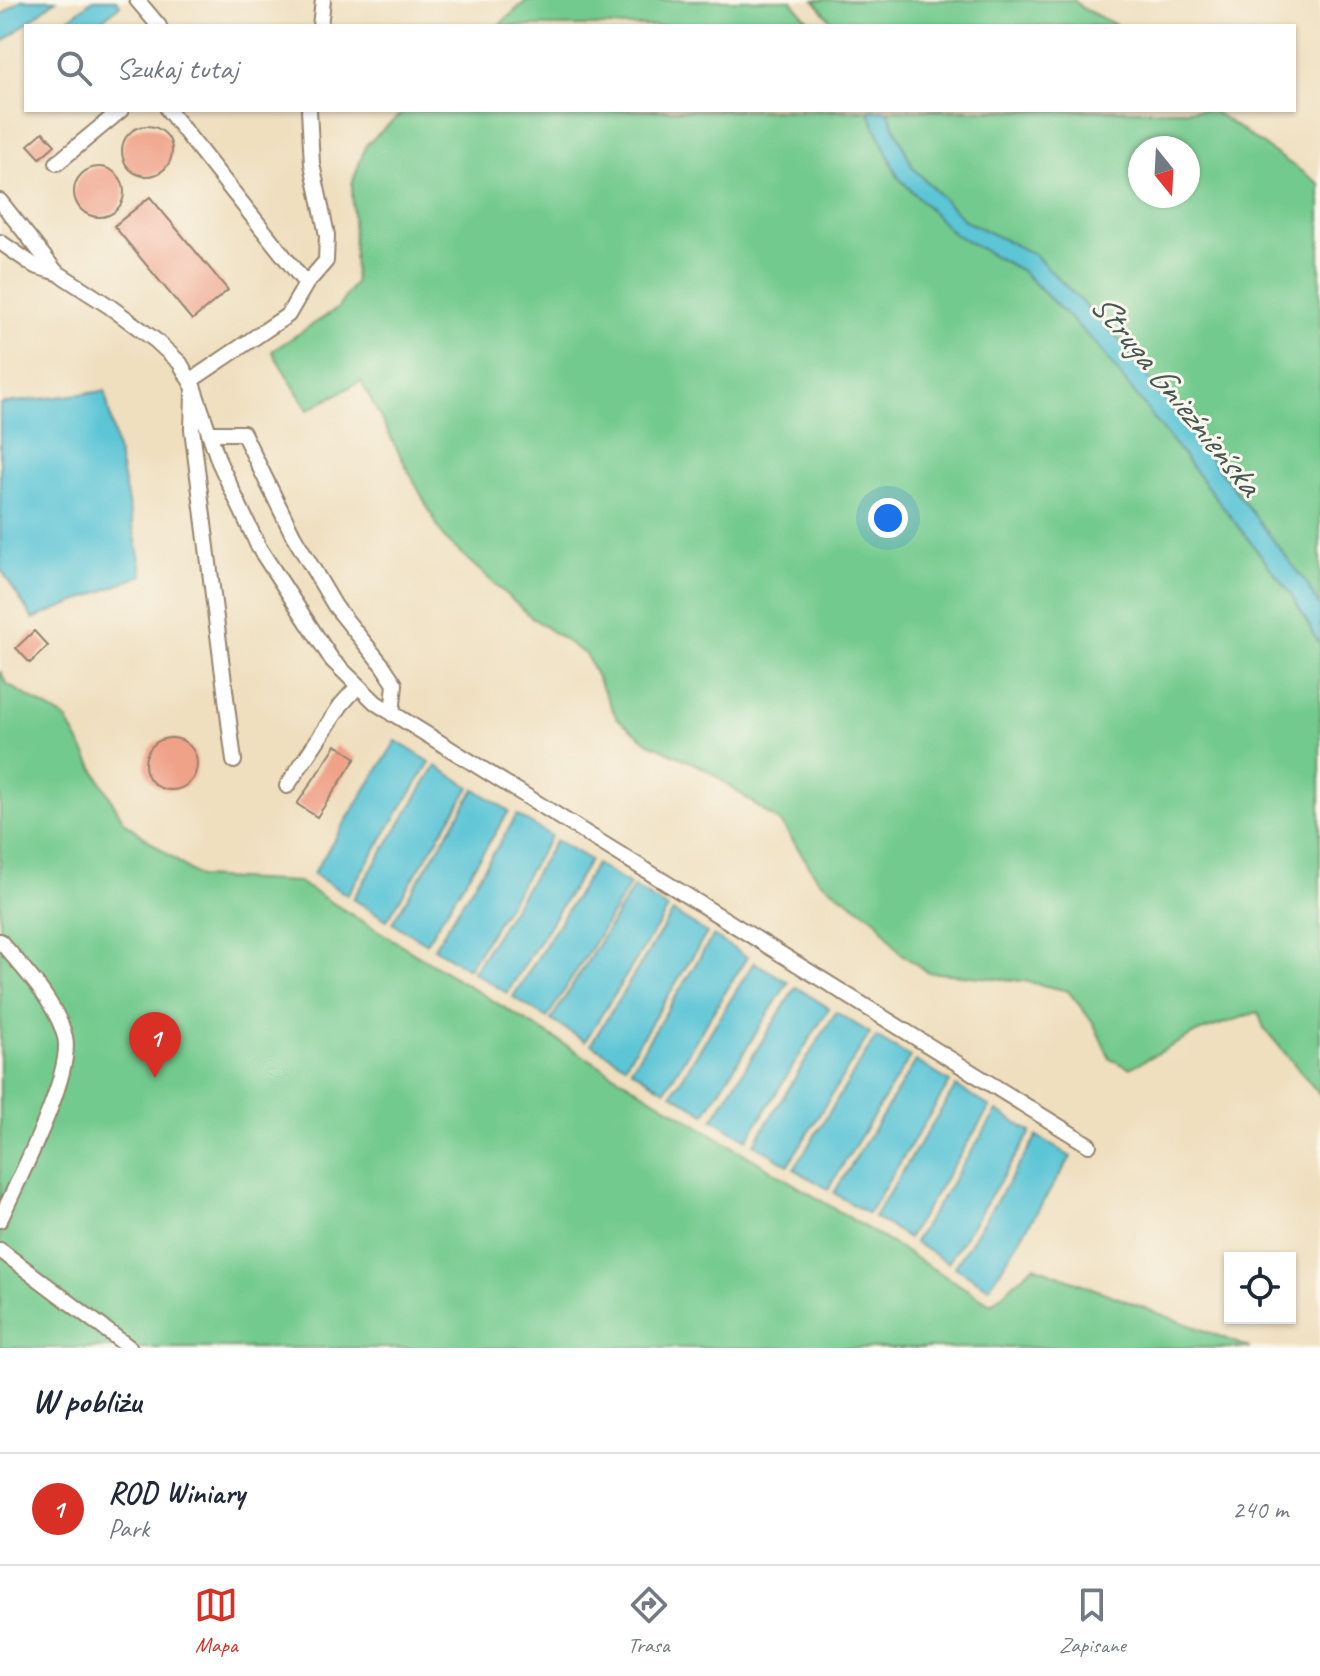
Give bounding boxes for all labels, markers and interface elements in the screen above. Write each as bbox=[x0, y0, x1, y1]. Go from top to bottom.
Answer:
search box bbox=[24, 24, 1296, 112]
icon: search bbox=[52, 46, 96, 90]
text: Szukaj tutaj bbox=[116, 49, 238, 87]
north arrow bbox=[1128, 136, 1200, 208]
water label: Struga Gnieźnieńska bbox=[1080, 283, 1274, 507]
your location bbox=[868, 498, 908, 538]
pin: 1 bbox=[129, 1012, 181, 1078]
map controls bbox=[1224, 1252, 1296, 1324]
button: locate bbox=[1224, 1252, 1296, 1324]
text: W pobliżu bbox=[32, 1379, 141, 1422]
text: ROD Winiary bbox=[108, 1474, 245, 1512]
text: 1 bbox=[52, 1493, 64, 1526]
text: 240 m bbox=[1232, 1493, 1288, 1526]
text: Park bbox=[108, 1512, 149, 1545]
tab: Mapa bbox=[194, 1583, 238, 1659]
tab: Trasa bbox=[627, 1583, 671, 1659]
tab: Zapisane bbox=[1059, 1583, 1126, 1659]

